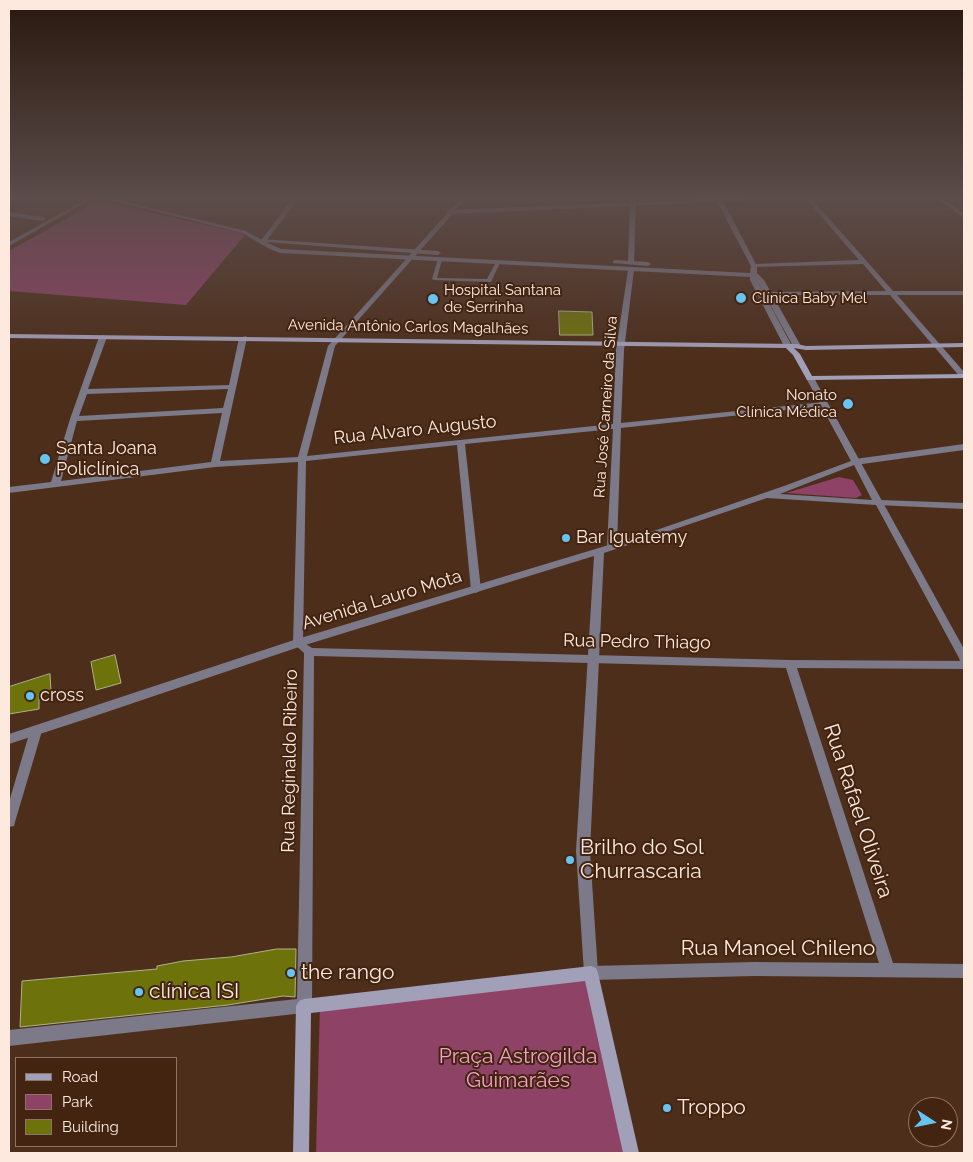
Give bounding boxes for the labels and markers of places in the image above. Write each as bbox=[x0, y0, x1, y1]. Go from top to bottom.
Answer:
place label: Hospital Santana de Serrinha bbox=[444, 281, 561, 316]
place label: Clínica Baby Mel bbox=[752, 289, 867, 307]
marker: Clínica Baby Mel bbox=[734, 291, 748, 305]
marker: Hospital Santana de Serrinha bbox=[426, 292, 440, 306]
place label: Nonato Clínica Médica bbox=[736, 386, 837, 421]
marker: Nonato Clínica Médica bbox=[841, 397, 855, 411]
place label: Santa Joana Policlínica bbox=[56, 438, 157, 480]
marker: Santa Joana Policlínica bbox=[38, 452, 52, 466]
place label: Bar Iguatemy bbox=[576, 527, 687, 549]
marker: Bar Iguatemy bbox=[560, 532, 572, 544]
place label: cross bbox=[40, 685, 84, 707]
marker: cross bbox=[24, 690, 36, 702]
place label: Brilho do Sol Churrascaria bbox=[580, 835, 704, 885]
marker: Brilho do Sol Churrascaria bbox=[564, 854, 576, 866]
place label: the rango bbox=[301, 960, 394, 986]
marker: the rango bbox=[285, 967, 297, 979]
place label: clínica ISI bbox=[149, 979, 239, 1005]
marker: clínica ISI bbox=[133, 986, 145, 998]
place label: Troppo bbox=[677, 1095, 746, 1121]
marker: Troppo bbox=[661, 1102, 673, 1114]

